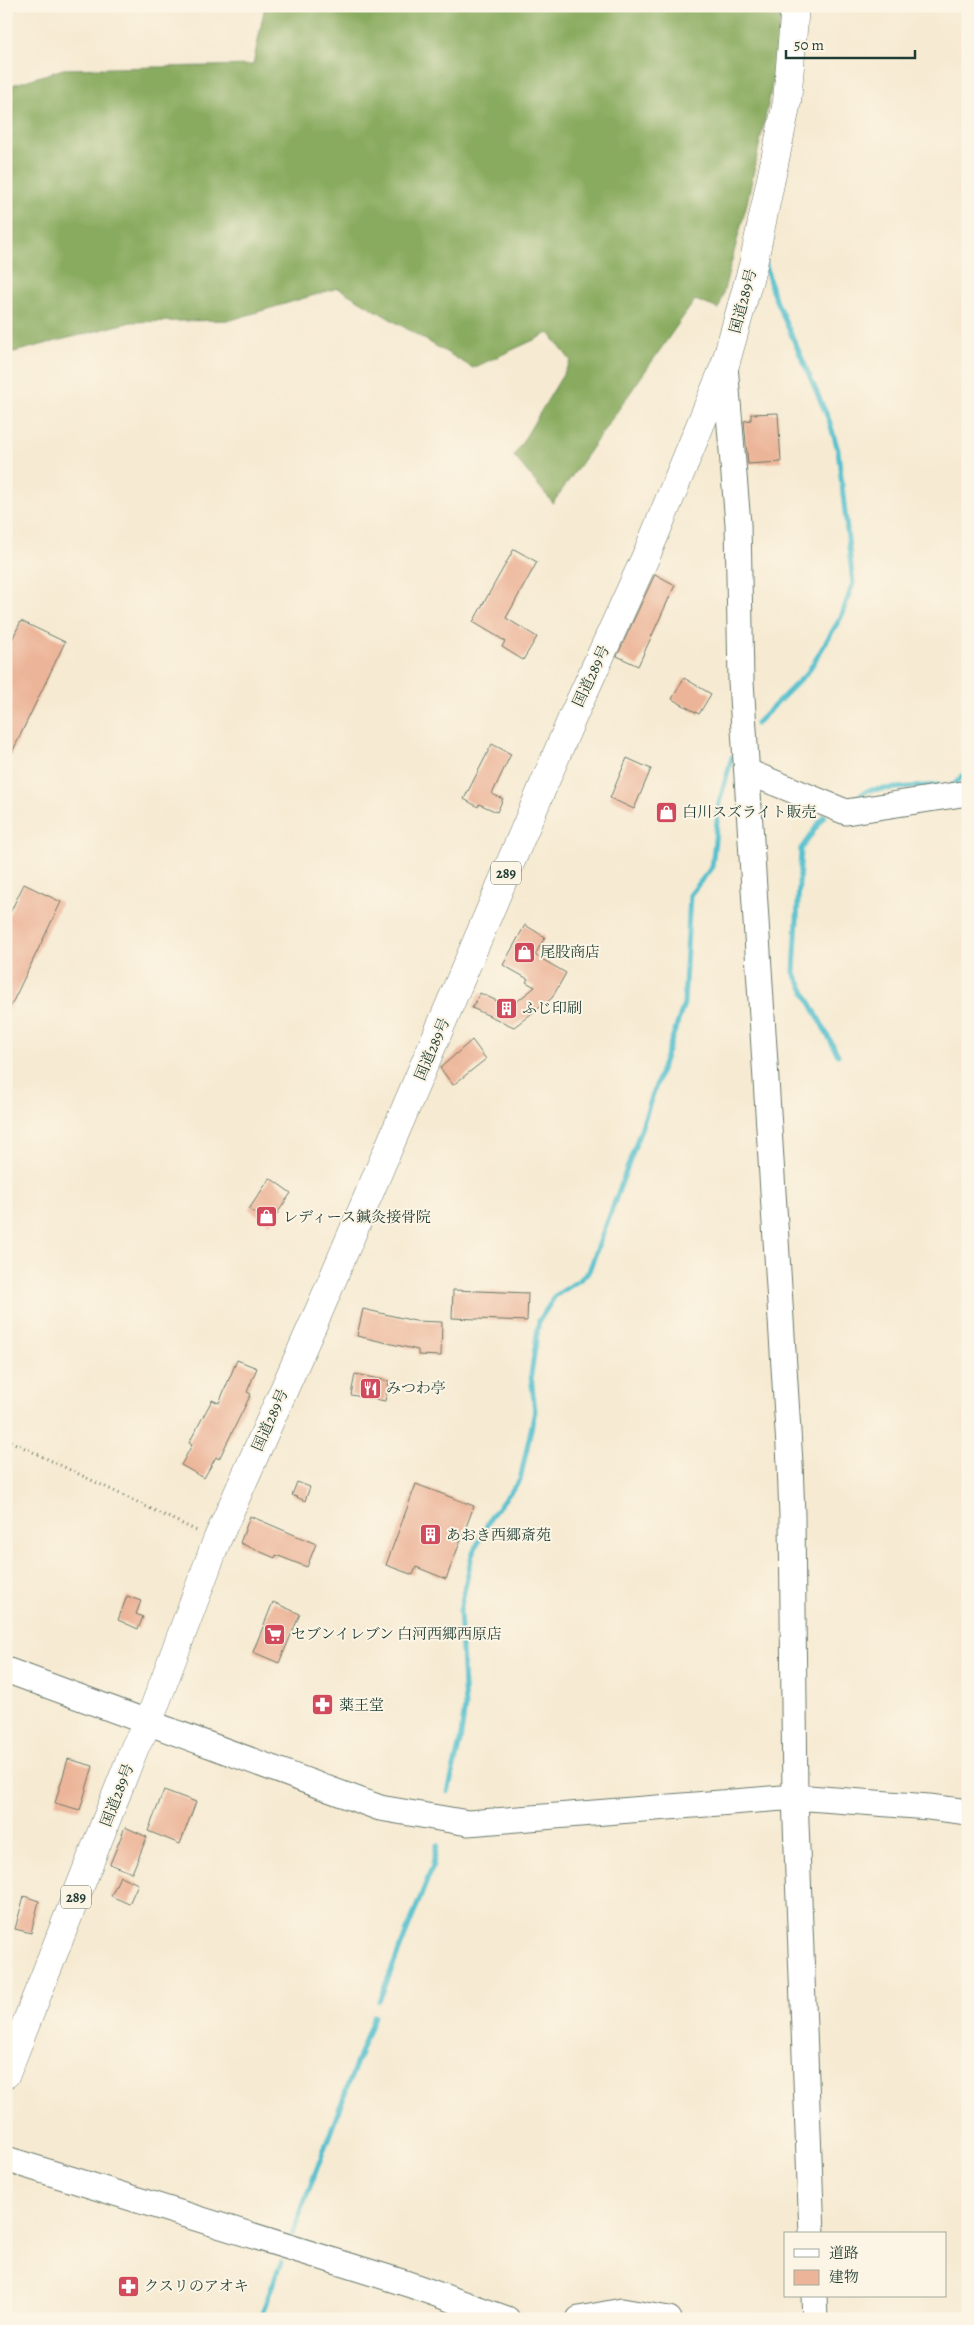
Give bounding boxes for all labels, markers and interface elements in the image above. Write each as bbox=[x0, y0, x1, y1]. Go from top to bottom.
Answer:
scale bar bbox=[786, 28, 915, 60]
text: 50 m bbox=[794, 35, 824, 55]
street label: 国道289号 bbox=[725, 266, 761, 336]
street label: 国道289号 bbox=[568, 642, 614, 710]
shop icon: 白川スズライト販売 bbox=[654, 800, 678, 824]
place label: 白川スズライト販売 bbox=[682, 802, 817, 822]
road number: 289 bbox=[491, 861, 521, 884]
shop icon: 尾股商店 bbox=[512, 940, 536, 964]
place label: 尾股商店 bbox=[540, 942, 600, 962]
building icon: ふじ印刷 bbox=[494, 996, 518, 1020]
place label: ふじ印刷 bbox=[522, 998, 582, 1018]
street label: 国道289号 bbox=[410, 1015, 454, 1083]
shop icon: レディース鍼灸接骨院 bbox=[255, 1205, 279, 1229]
place label: レディース鍼灸接骨院 bbox=[283, 1207, 431, 1227]
restaurant icon: みつわ亭 bbox=[358, 1376, 382, 1400]
place label: みつわ亭 bbox=[386, 1378, 446, 1398]
street label: 国道289号 bbox=[247, 1386, 293, 1454]
building icon: あおき西郷斎苑 bbox=[418, 1523, 442, 1547]
place label: あおき西郷斎苑 bbox=[446, 1525, 551, 1545]
supermarket icon: セブンイレブン 白河西郷西原店 bbox=[263, 1622, 287, 1646]
place label: セブンイレブン 白河西郷西原店 bbox=[291, 1624, 502, 1644]
pharmacy icon: 薬王堂 bbox=[311, 1693, 335, 1717]
place label: 薬王堂 bbox=[339, 1695, 384, 1715]
street label: 国道289号 bbox=[96, 1760, 138, 1830]
road number: 289 bbox=[61, 1885, 91, 1908]
legend bbox=[784, 2232, 946, 2298]
text: 道路 bbox=[829, 2243, 859, 2263]
text: 建物 bbox=[829, 2267, 859, 2287]
pharmacy icon: クスリのアオキ bbox=[116, 2274, 140, 2298]
place label: クスリのアオキ bbox=[144, 2276, 249, 2296]

